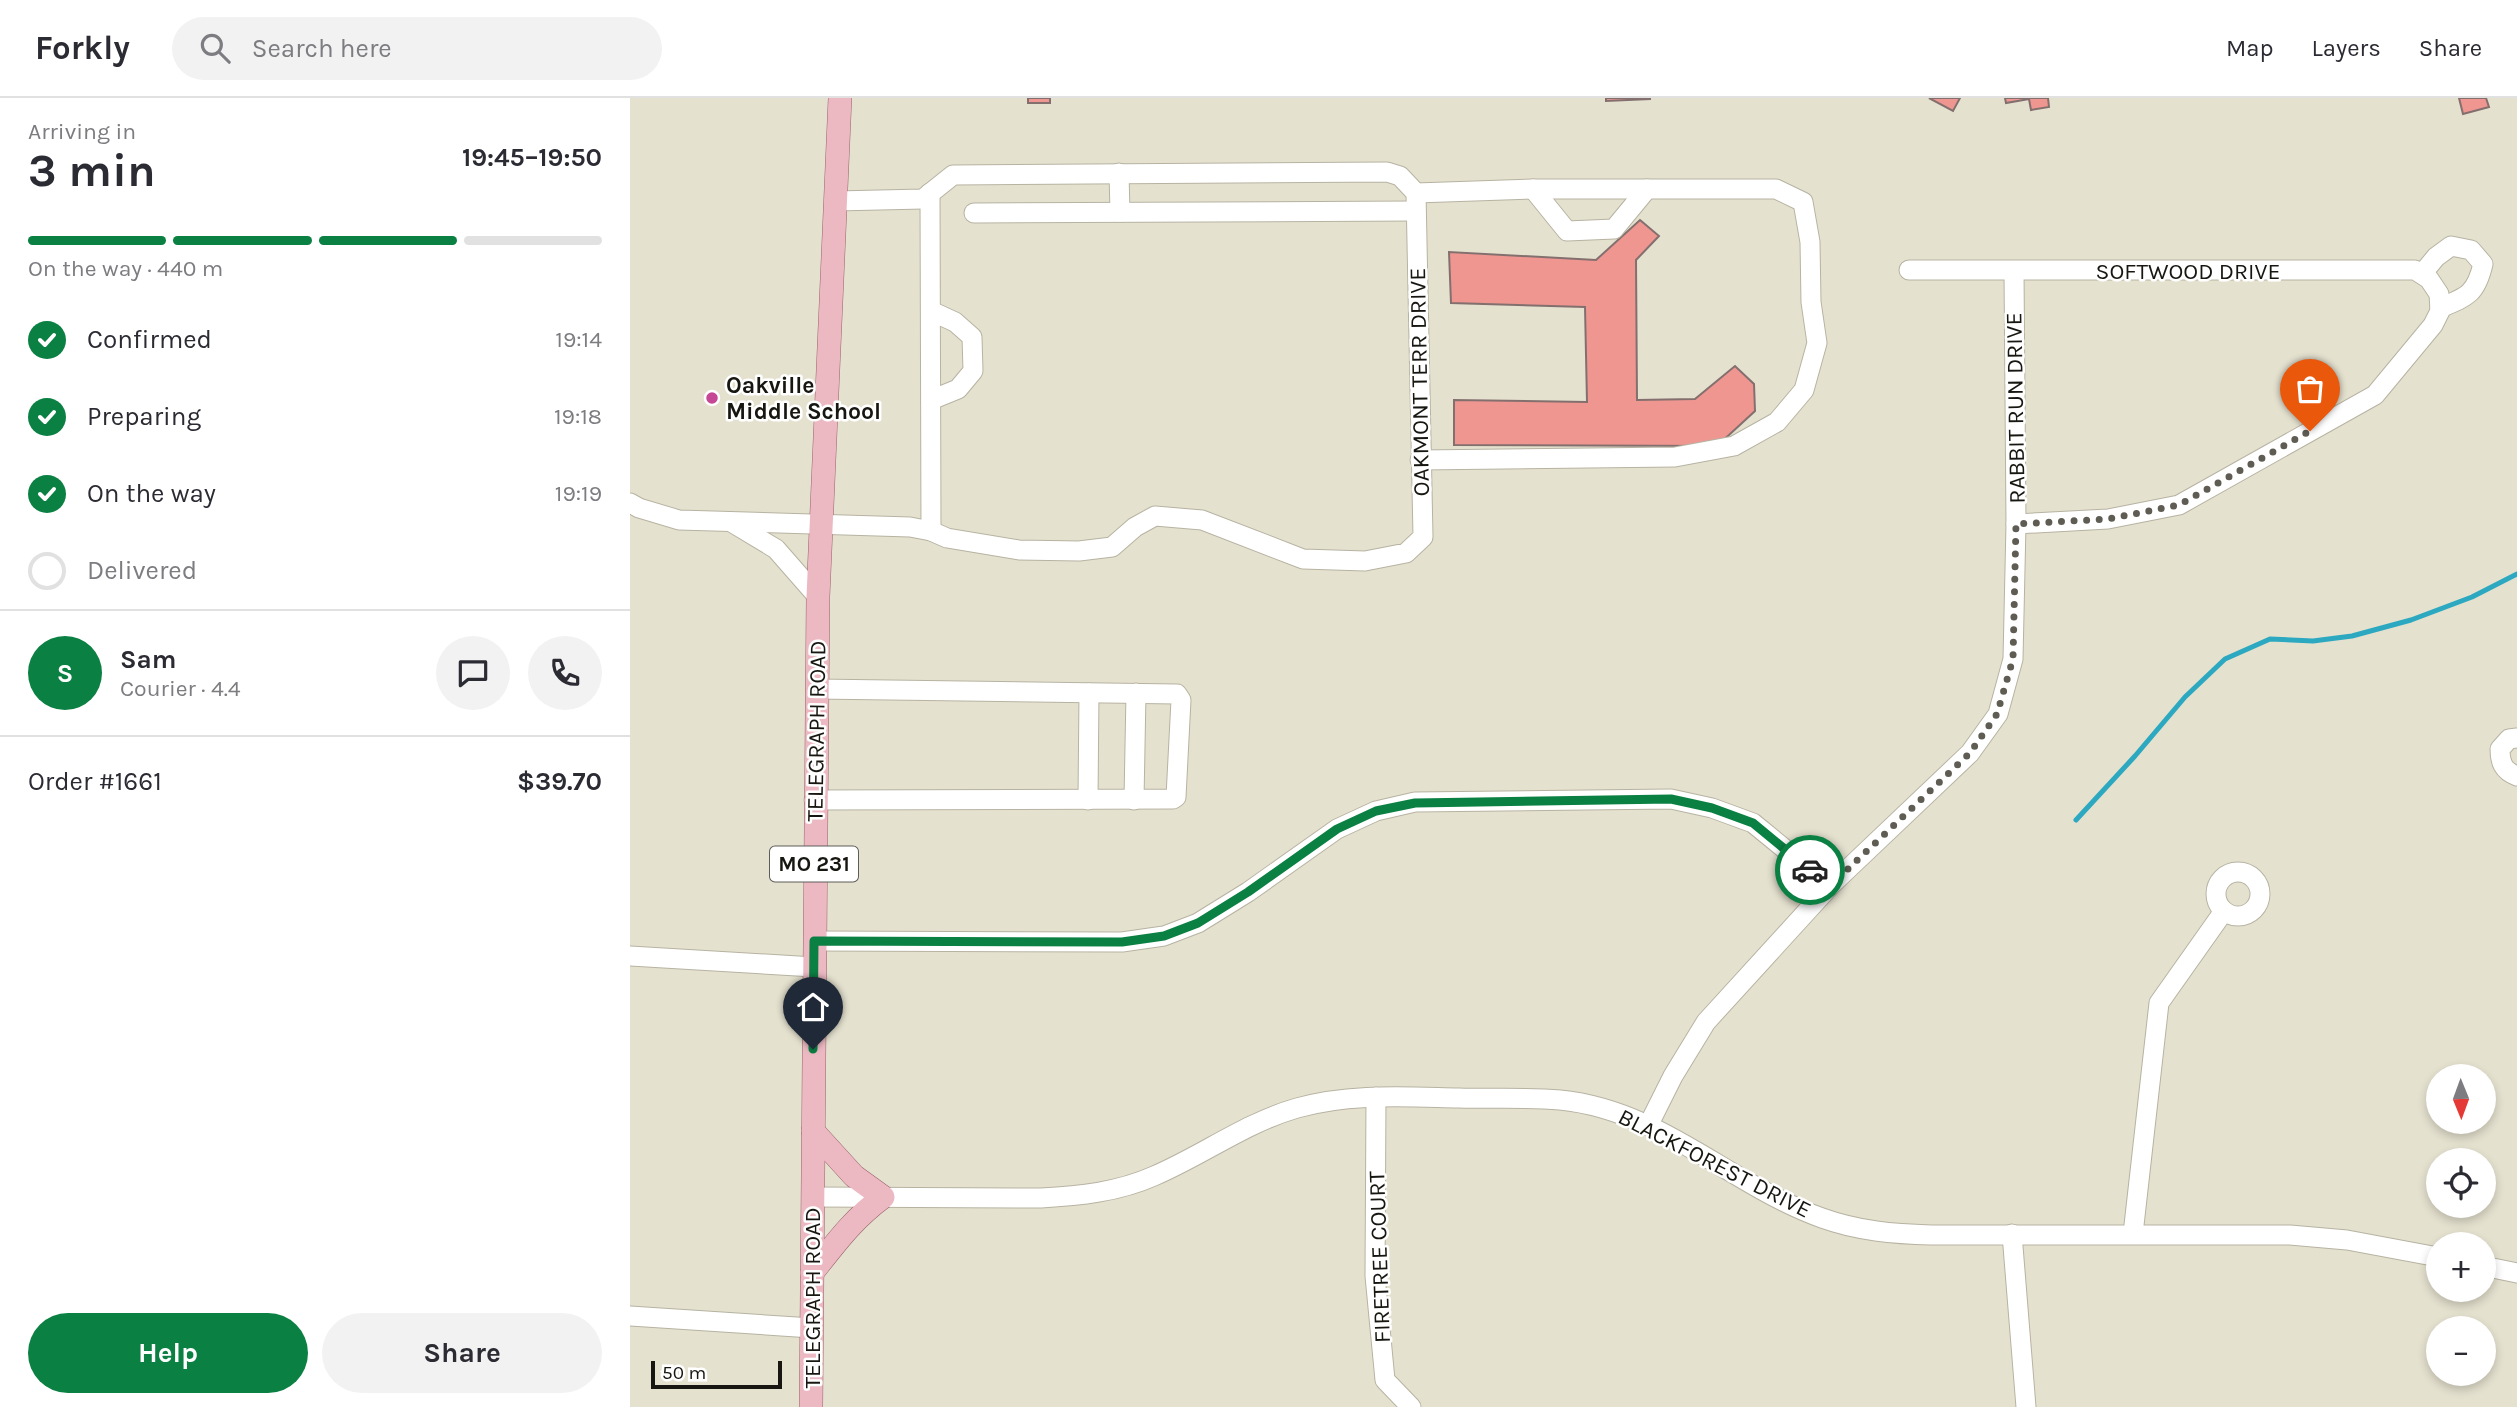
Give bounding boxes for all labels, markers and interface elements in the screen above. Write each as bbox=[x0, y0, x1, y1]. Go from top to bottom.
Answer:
search box bbox=[172, 17, 662, 80]
text: Forkly bbox=[35, 29, 130, 67]
icon: search bbox=[196, 29, 234, 67]
text: Search here bbox=[252, 33, 392, 64]
text: Map bbox=[2226, 34, 2274, 62]
text: Layers bbox=[2312, 34, 2381, 62]
text: Share bbox=[2419, 34, 2482, 62]
text: Arriving in bbox=[28, 118, 136, 145]
text: 19:45–19:50 bbox=[462, 142, 602, 173]
text: 3 min bbox=[28, 144, 156, 198]
text: On the way · 440 m bbox=[28, 255, 223, 282]
street label: SOFTWOOD DRIVE bbox=[2096, 258, 2280, 285]
street label: OAKMONT TERR DRIVE bbox=[1404, 267, 1435, 497]
street label: RABBIT RUN DRIVE bbox=[2000, 312, 2031, 504]
icon: check bbox=[28, 321, 66, 359]
text: Confirmed bbox=[87, 324, 212, 355]
text: 19:14 bbox=[555, 326, 602, 353]
pin bbox=[2280, 359, 2340, 431]
icon: bag bbox=[2291, 370, 2329, 408]
place label: Oakville Middle School bbox=[726, 372, 881, 425]
marker: Oakville Middle School bbox=[704, 390, 720, 406]
icon: check bbox=[28, 398, 66, 436]
text: Preparing bbox=[87, 401, 201, 432]
text: 19:18 bbox=[554, 403, 602, 430]
icon: check bbox=[28, 475, 66, 513]
text: On the way bbox=[87, 478, 216, 509]
text: 19:19 bbox=[555, 480, 602, 507]
text: Delivered bbox=[87, 555, 197, 586]
button: chat bbox=[436, 636, 510, 710]
button: phone bbox=[528, 636, 602, 710]
street label: TELEGRAPH ROAD bbox=[801, 640, 832, 822]
text: Sam bbox=[120, 644, 176, 675]
text: S bbox=[57, 658, 73, 689]
text: Courier · 4.4 bbox=[120, 675, 241, 702]
text: Order #1661 bbox=[28, 766, 162, 797]
text: $39.70 bbox=[517, 766, 602, 797]
courier bbox=[1775, 835, 1845, 905]
road number: MO 231 bbox=[770, 846, 858, 882]
icon: car bbox=[1791, 851, 1829, 889]
pin bbox=[783, 977, 843, 1049]
icon: home bbox=[794, 988, 832, 1026]
north arrow bbox=[2426, 1064, 2496, 1134]
map controls bbox=[2426, 1064, 2496, 1386]
street label: BLACKFOREST DRIVE bbox=[1614, 1103, 1816, 1224]
button: locate bbox=[2426, 1148, 2496, 1218]
street label: FIRETREE COURT bbox=[1363, 1170, 1396, 1343]
street label: TELEGRAPH ROAD bbox=[799, 1207, 826, 1389]
button: + bbox=[2426, 1232, 2496, 1302]
button: Help bbox=[28, 1313, 308, 1393]
button: Share bbox=[322, 1313, 602, 1393]
button: − bbox=[2426, 1316, 2496, 1386]
scale bar bbox=[651, 1358, 782, 1390]
text: 50 m bbox=[662, 1362, 706, 1384]

